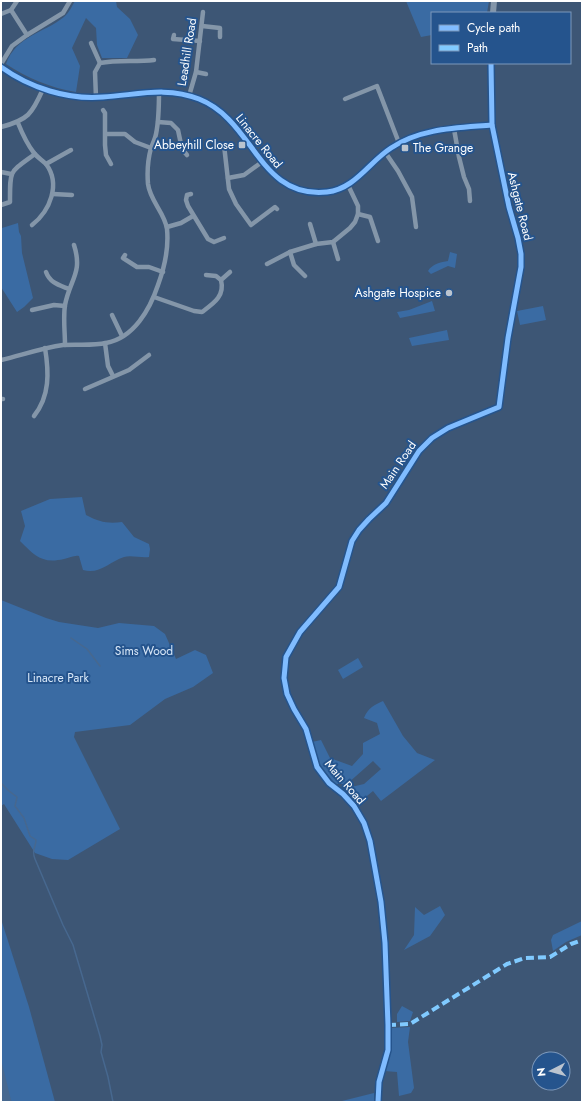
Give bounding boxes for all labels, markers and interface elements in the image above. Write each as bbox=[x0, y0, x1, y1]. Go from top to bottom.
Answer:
legend bbox=[431, 12, 571, 64]
street label: Leadhill Road bbox=[173, 17, 201, 87]
text: Cycle path bbox=[467, 19, 520, 37]
text: Path bbox=[467, 39, 488, 57]
street label: Linacre Road bbox=[231, 110, 287, 172]
place label: Abbeyhill Close bbox=[154, 136, 234, 154]
place label: The Grange bbox=[413, 139, 473, 157]
marker: Abbeyhill Close bbox=[237, 140, 247, 150]
marker: The Grange bbox=[400, 143, 410, 153]
street label: Ashgate Road bbox=[503, 170, 537, 242]
place label: Ashgate Hospice bbox=[355, 284, 441, 302]
marker: Ashgate Hospice bbox=[444, 288, 454, 298]
street label: Main Road bbox=[375, 437, 421, 493]
park label: Sims Wood bbox=[115, 642, 173, 660]
park label: Linacre Park bbox=[27, 669, 89, 687]
street label: Main Road bbox=[320, 756, 370, 808]
north arrow bbox=[531, 1051, 571, 1091]
text: N bbox=[533, 1067, 549, 1077]

